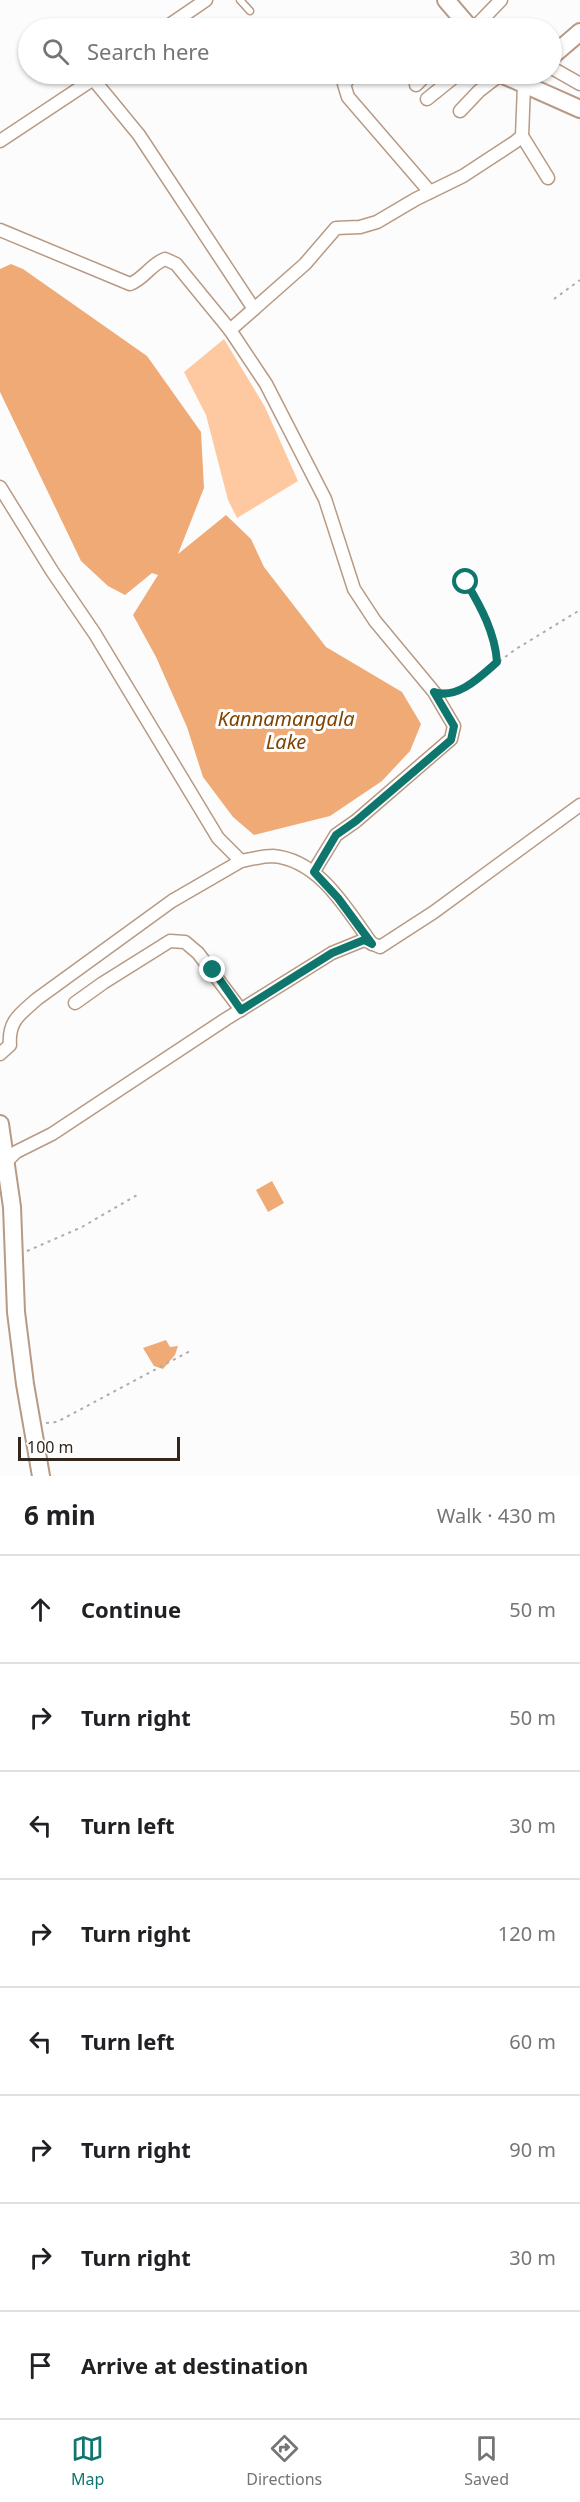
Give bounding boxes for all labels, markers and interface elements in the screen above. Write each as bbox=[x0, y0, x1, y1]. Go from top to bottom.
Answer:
search box bbox=[18, 18, 562, 84]
icon: search bbox=[39, 35, 72, 68]
text: Search here bbox=[87, 36, 209, 66]
route start bbox=[452, 568, 478, 594]
water label: Kannamangala Lake bbox=[217, 705, 355, 755]
route end bbox=[199, 956, 225, 982]
scale bar bbox=[18, 1434, 180, 1462]
text: 100 m bbox=[27, 1436, 74, 1458]
text: 6 min bbox=[24, 1497, 96, 1533]
text: Walk · 430 m bbox=[437, 1502, 556, 1529]
icon: ahead bbox=[24, 1593, 57, 1626]
text: Continue bbox=[81, 1594, 181, 1624]
text: 50 m bbox=[509, 1596, 556, 1623]
icon: right bbox=[24, 1701, 57, 1734]
text: Turn right bbox=[81, 1702, 191, 1732]
text: 50 m bbox=[509, 1704, 556, 1731]
icon: left bbox=[24, 1809, 57, 1842]
text: Turn left bbox=[81, 1810, 175, 1840]
text: 30 m bbox=[509, 1812, 556, 1839]
icon: right bbox=[24, 1917, 57, 1950]
text: Turn right bbox=[81, 1918, 191, 1948]
text: 120 m bbox=[498, 1920, 556, 1947]
icon: left bbox=[24, 2025, 57, 2058]
text: Turn left bbox=[81, 2026, 175, 2056]
text: 60 m bbox=[509, 2028, 556, 2055]
icon: right bbox=[24, 2133, 57, 2166]
text: Turn right bbox=[81, 2134, 191, 2164]
text: 90 m bbox=[509, 2136, 556, 2163]
icon: right bbox=[24, 2241, 57, 2274]
text: Turn right bbox=[81, 2242, 191, 2272]
text: 30 m bbox=[509, 2244, 556, 2271]
icon: arrive bbox=[24, 2349, 57, 2382]
text: Arrive at destination bbox=[81, 2350, 308, 2380]
tab: Map bbox=[71, 2432, 104, 2490]
tab: Directions bbox=[246, 2432, 322, 2490]
tab: Saved bbox=[464, 2432, 509, 2490]

